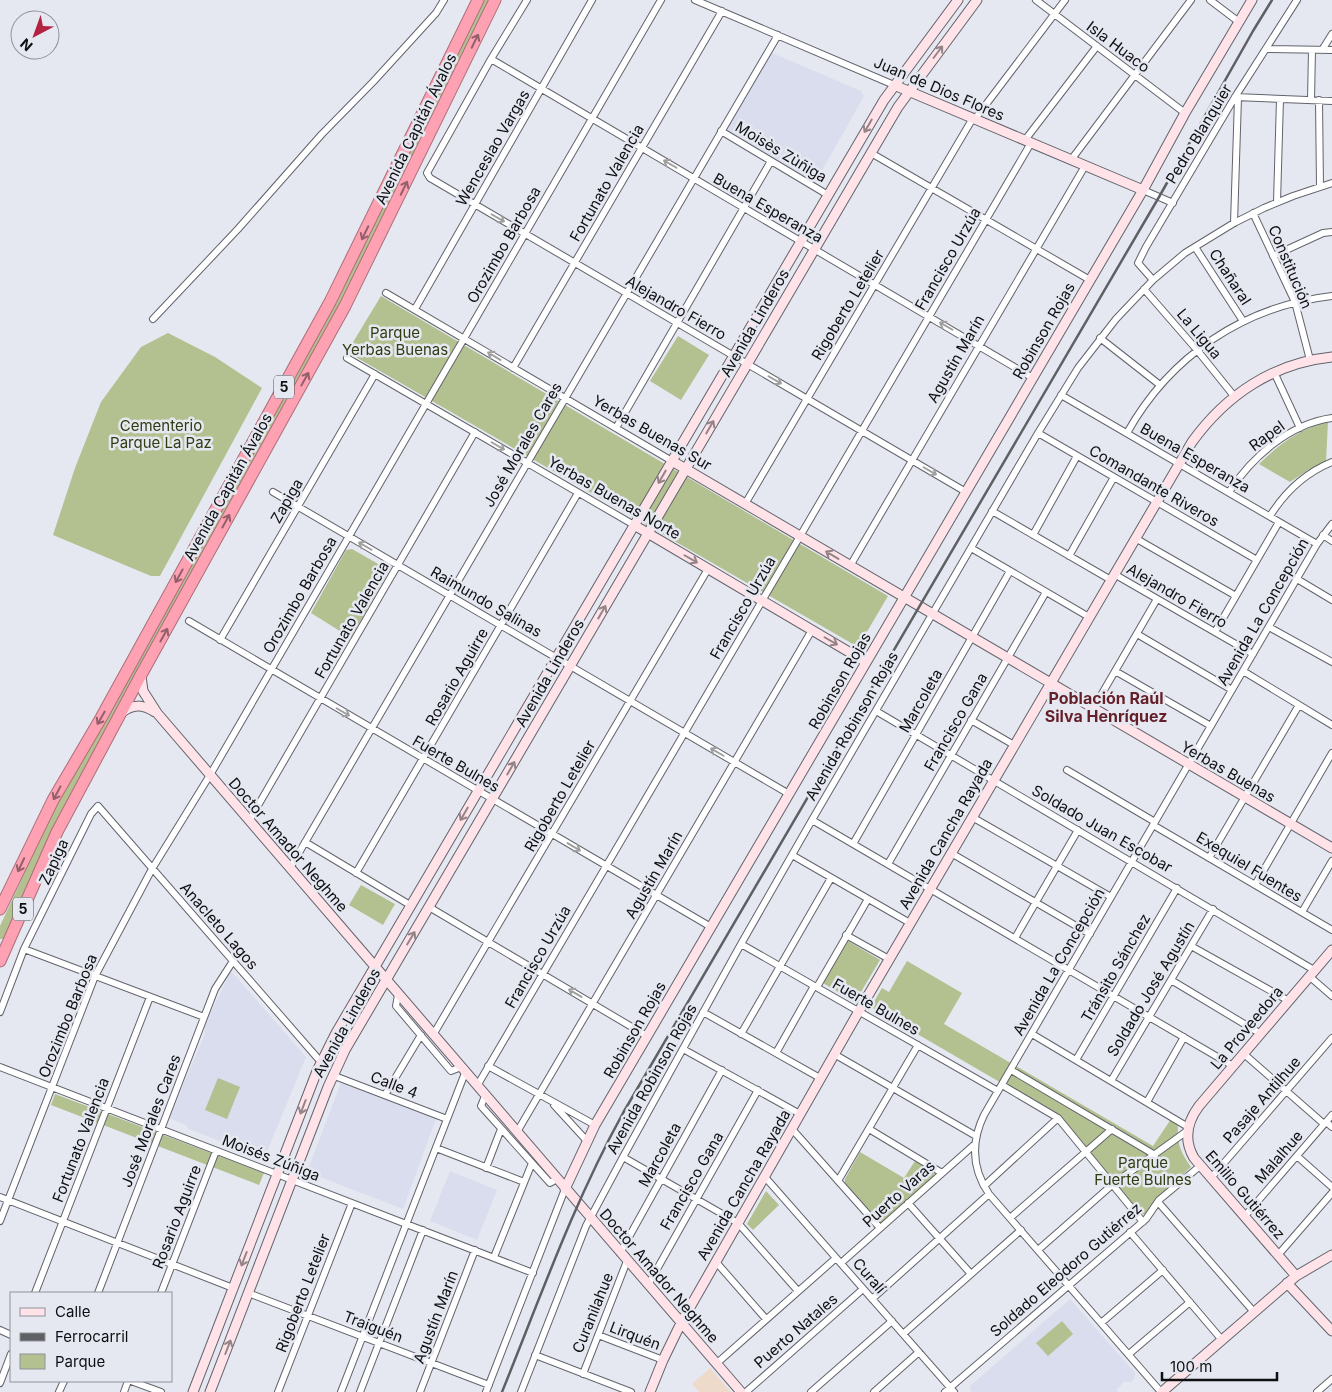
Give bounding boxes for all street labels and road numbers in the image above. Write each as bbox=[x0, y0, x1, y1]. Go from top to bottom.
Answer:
street label: Isla Huaco bbox=[1083, 17, 1154, 77]
street label: Avenida Capitán Ávalos bbox=[371, 50, 460, 207]
street label: Juan de Dios Flores bbox=[871, 52, 1008, 125]
street label: Pedro Blanquier bbox=[1161, 80, 1236, 187]
street label: Wenceslao Vargas bbox=[452, 86, 534, 209]
street label: Moisès Zùñiga bbox=[732, 117, 830, 186]
street label: Fortunato Valencia bbox=[565, 121, 648, 245]
street label: Buena Esperanza bbox=[710, 168, 826, 247]
street label: Orozimbo Barbosa bbox=[462, 183, 545, 307]
street label: Francisco Urzúa bbox=[910, 204, 985, 314]
street label: Constitución bbox=[1264, 222, 1317, 312]
street label: Chañaral bbox=[1205, 245, 1256, 308]
street label: Rigoberto Letelier bbox=[807, 246, 888, 363]
street label: Avenida Linderos bbox=[716, 265, 793, 380]
street label: Alejandro Fierro bbox=[623, 271, 730, 344]
street label: Robinson Rojas bbox=[1008, 279, 1079, 382]
street label: La Ligua bbox=[1173, 305, 1226, 363]
street label: Agustín Marín bbox=[923, 311, 988, 406]
road number: 5 bbox=[274, 376, 294, 398]
street label: José Morales Cares bbox=[479, 379, 566, 511]
street label: Yerbas Buenas Sur bbox=[589, 391, 716, 475]
street label: Avenida Capitán Ávalos bbox=[179, 410, 276, 564]
street label: Rapel bbox=[1245, 416, 1288, 455]
street label: Buena Esperanza bbox=[1137, 418, 1253, 497]
street label: Comandante Riveros bbox=[1086, 441, 1223, 531]
street label: Yerbas Buenas Norte bbox=[545, 452, 684, 543]
street label: Zapiga bbox=[266, 475, 307, 526]
street label: Orozimbo Barbosa bbox=[258, 533, 341, 657]
street label: Avenida La Concepción bbox=[1213, 535, 1313, 689]
street label: Francisco Urzúa bbox=[705, 553, 780, 663]
street label: Fortunato Valencia bbox=[310, 558, 393, 682]
street label: Alejandro Fierro bbox=[1124, 559, 1231, 632]
street label: Raimundo Salinas bbox=[427, 562, 545, 641]
street label: Avenida Linderos bbox=[511, 615, 588, 730]
street label: Rosario Aguirre bbox=[421, 625, 492, 729]
street label: Robinson Rojas bbox=[804, 629, 875, 732]
street label: Avenida Robinson Rojas bbox=[801, 648, 902, 804]
street label: Marcoleta bbox=[895, 665, 946, 736]
street label: Francisco Gana bbox=[920, 669, 991, 774]
street label: Fuerte Bulnes bbox=[409, 731, 503, 796]
street label: Rigoberto Letelier bbox=[520, 736, 599, 855]
street label: Yerbas Buenas bbox=[1178, 737, 1279, 806]
street label: Avenida Cancha Rayada bbox=[895, 755, 997, 913]
street label: Doctor Amador Neghme bbox=[225, 774, 352, 916]
street label: Soldado Juan Escobar bbox=[1029, 781, 1176, 877]
street label: Agustín Marín bbox=[621, 827, 686, 922]
street label: Exequiel Fuentes bbox=[1193, 827, 1306, 906]
street label: Zapiga bbox=[35, 836, 72, 888]
street label: Anacleto Lagos bbox=[176, 878, 263, 973]
street label: Avenida La Concepción bbox=[1009, 885, 1109, 1039]
road number: 5 bbox=[13, 898, 33, 921]
street label: Francisco Urzúa bbox=[500, 902, 575, 1012]
street label: Tránsito Sánchez bbox=[1077, 910, 1154, 1026]
street label: Soldado José Agustín bbox=[1103, 918, 1198, 1060]
street label: Orozimbo Barbosa bbox=[34, 951, 101, 1080]
street label: Avenida Linderos bbox=[309, 965, 384, 1081]
street label: Fuerte Bulnes bbox=[829, 974, 923, 1039]
street label: Robinson Rojas bbox=[599, 978, 670, 1081]
street label: La Proveedora bbox=[1206, 982, 1287, 1073]
street label: Avenida Robinson Rojas bbox=[602, 1000, 701, 1157]
street label: José Morales Cares bbox=[116, 1052, 185, 1190]
street label: Pasaje Antilhue bbox=[1219, 1052, 1304, 1147]
street label: Calle 4 bbox=[368, 1067, 421, 1102]
street label: Fortunato Valencia bbox=[48, 1075, 113, 1205]
street label: Avenida Cancha Rayada bbox=[693, 1106, 795, 1264]
street label: Marcoleta bbox=[634, 1119, 685, 1190]
street label: Malalhue bbox=[1250, 1126, 1307, 1187]
street label: Francisco Gana bbox=[656, 1128, 727, 1233]
street label: Moisés Zúñiga bbox=[220, 1130, 323, 1185]
street label: Emilio Gutiérrez bbox=[1202, 1146, 1289, 1243]
street label: Puerto Varas bbox=[858, 1156, 939, 1231]
street label: Rosario Aguirre bbox=[148, 1162, 205, 1271]
street label: Soldado Eleodoro Gutiérrez bbox=[986, 1199, 1145, 1341]
street label: Doctor Amador Neghme bbox=[596, 1205, 723, 1347]
street label: Rigoberto Letelier bbox=[271, 1230, 334, 1355]
street label: Curalí bbox=[849, 1254, 890, 1298]
street label: Agustín Marín bbox=[409, 1268, 462, 1366]
street label: Curanilahue bbox=[568, 1270, 617, 1356]
street label: Puerto Natales bbox=[750, 1289, 841, 1372]
street label: Traiguén bbox=[341, 1307, 406, 1347]
street label: Lirquén bbox=[607, 1317, 663, 1354]

